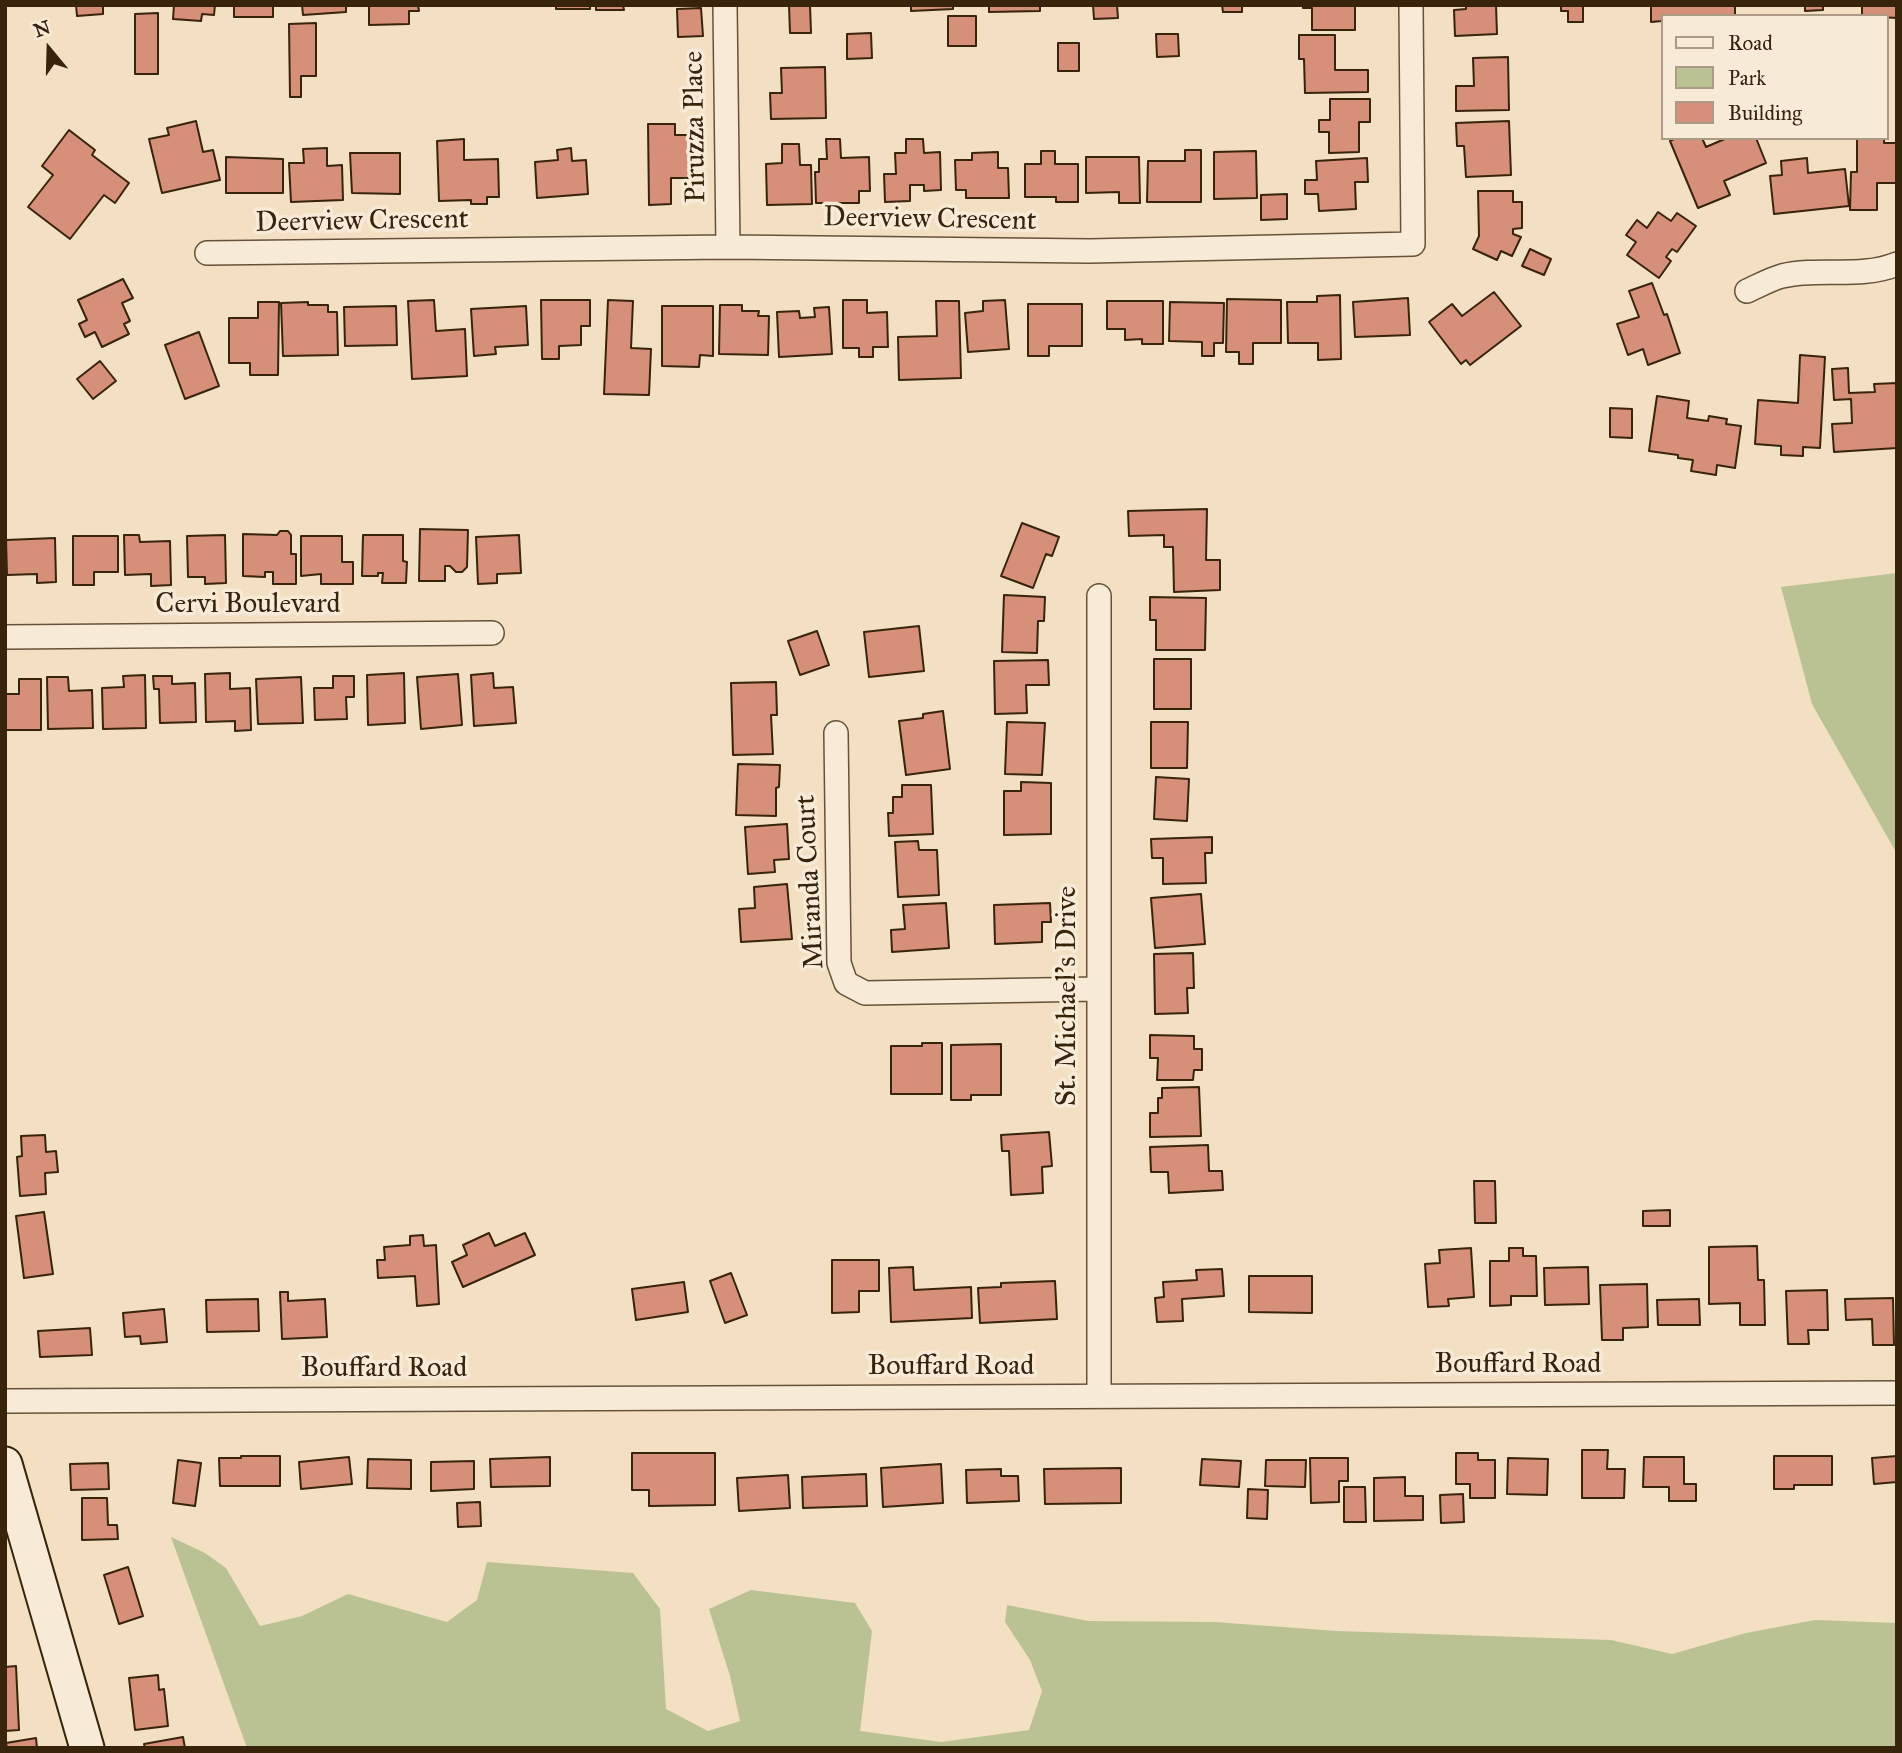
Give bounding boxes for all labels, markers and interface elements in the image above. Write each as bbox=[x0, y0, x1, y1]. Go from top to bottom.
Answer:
north arrow bbox=[14, 14, 84, 84]
legend bbox=[1660, 14, 1888, 140]
text: N bbox=[31, 15, 53, 42]
text: Road bbox=[1728, 30, 1773, 56]
street label: Piruzza Place bbox=[678, 51, 714, 203]
text: Park bbox=[1728, 65, 1766, 91]
text: Building bbox=[1728, 100, 1802, 126]
street label: Deerview Crescent bbox=[823, 201, 1037, 239]
street label: Deerview Crescent bbox=[255, 203, 469, 241]
street label: Cervi Boulevard bbox=[155, 588, 341, 622]
street label: Miranda Court bbox=[790, 794, 832, 970]
street label: St. Michael's Drive bbox=[1051, 886, 1085, 1106]
street label: Bouffard Road bbox=[1435, 1348, 1601, 1382]
street label: Bouffard Road bbox=[868, 1350, 1034, 1384]
street label: Bouffard Road bbox=[301, 1352, 467, 1386]

